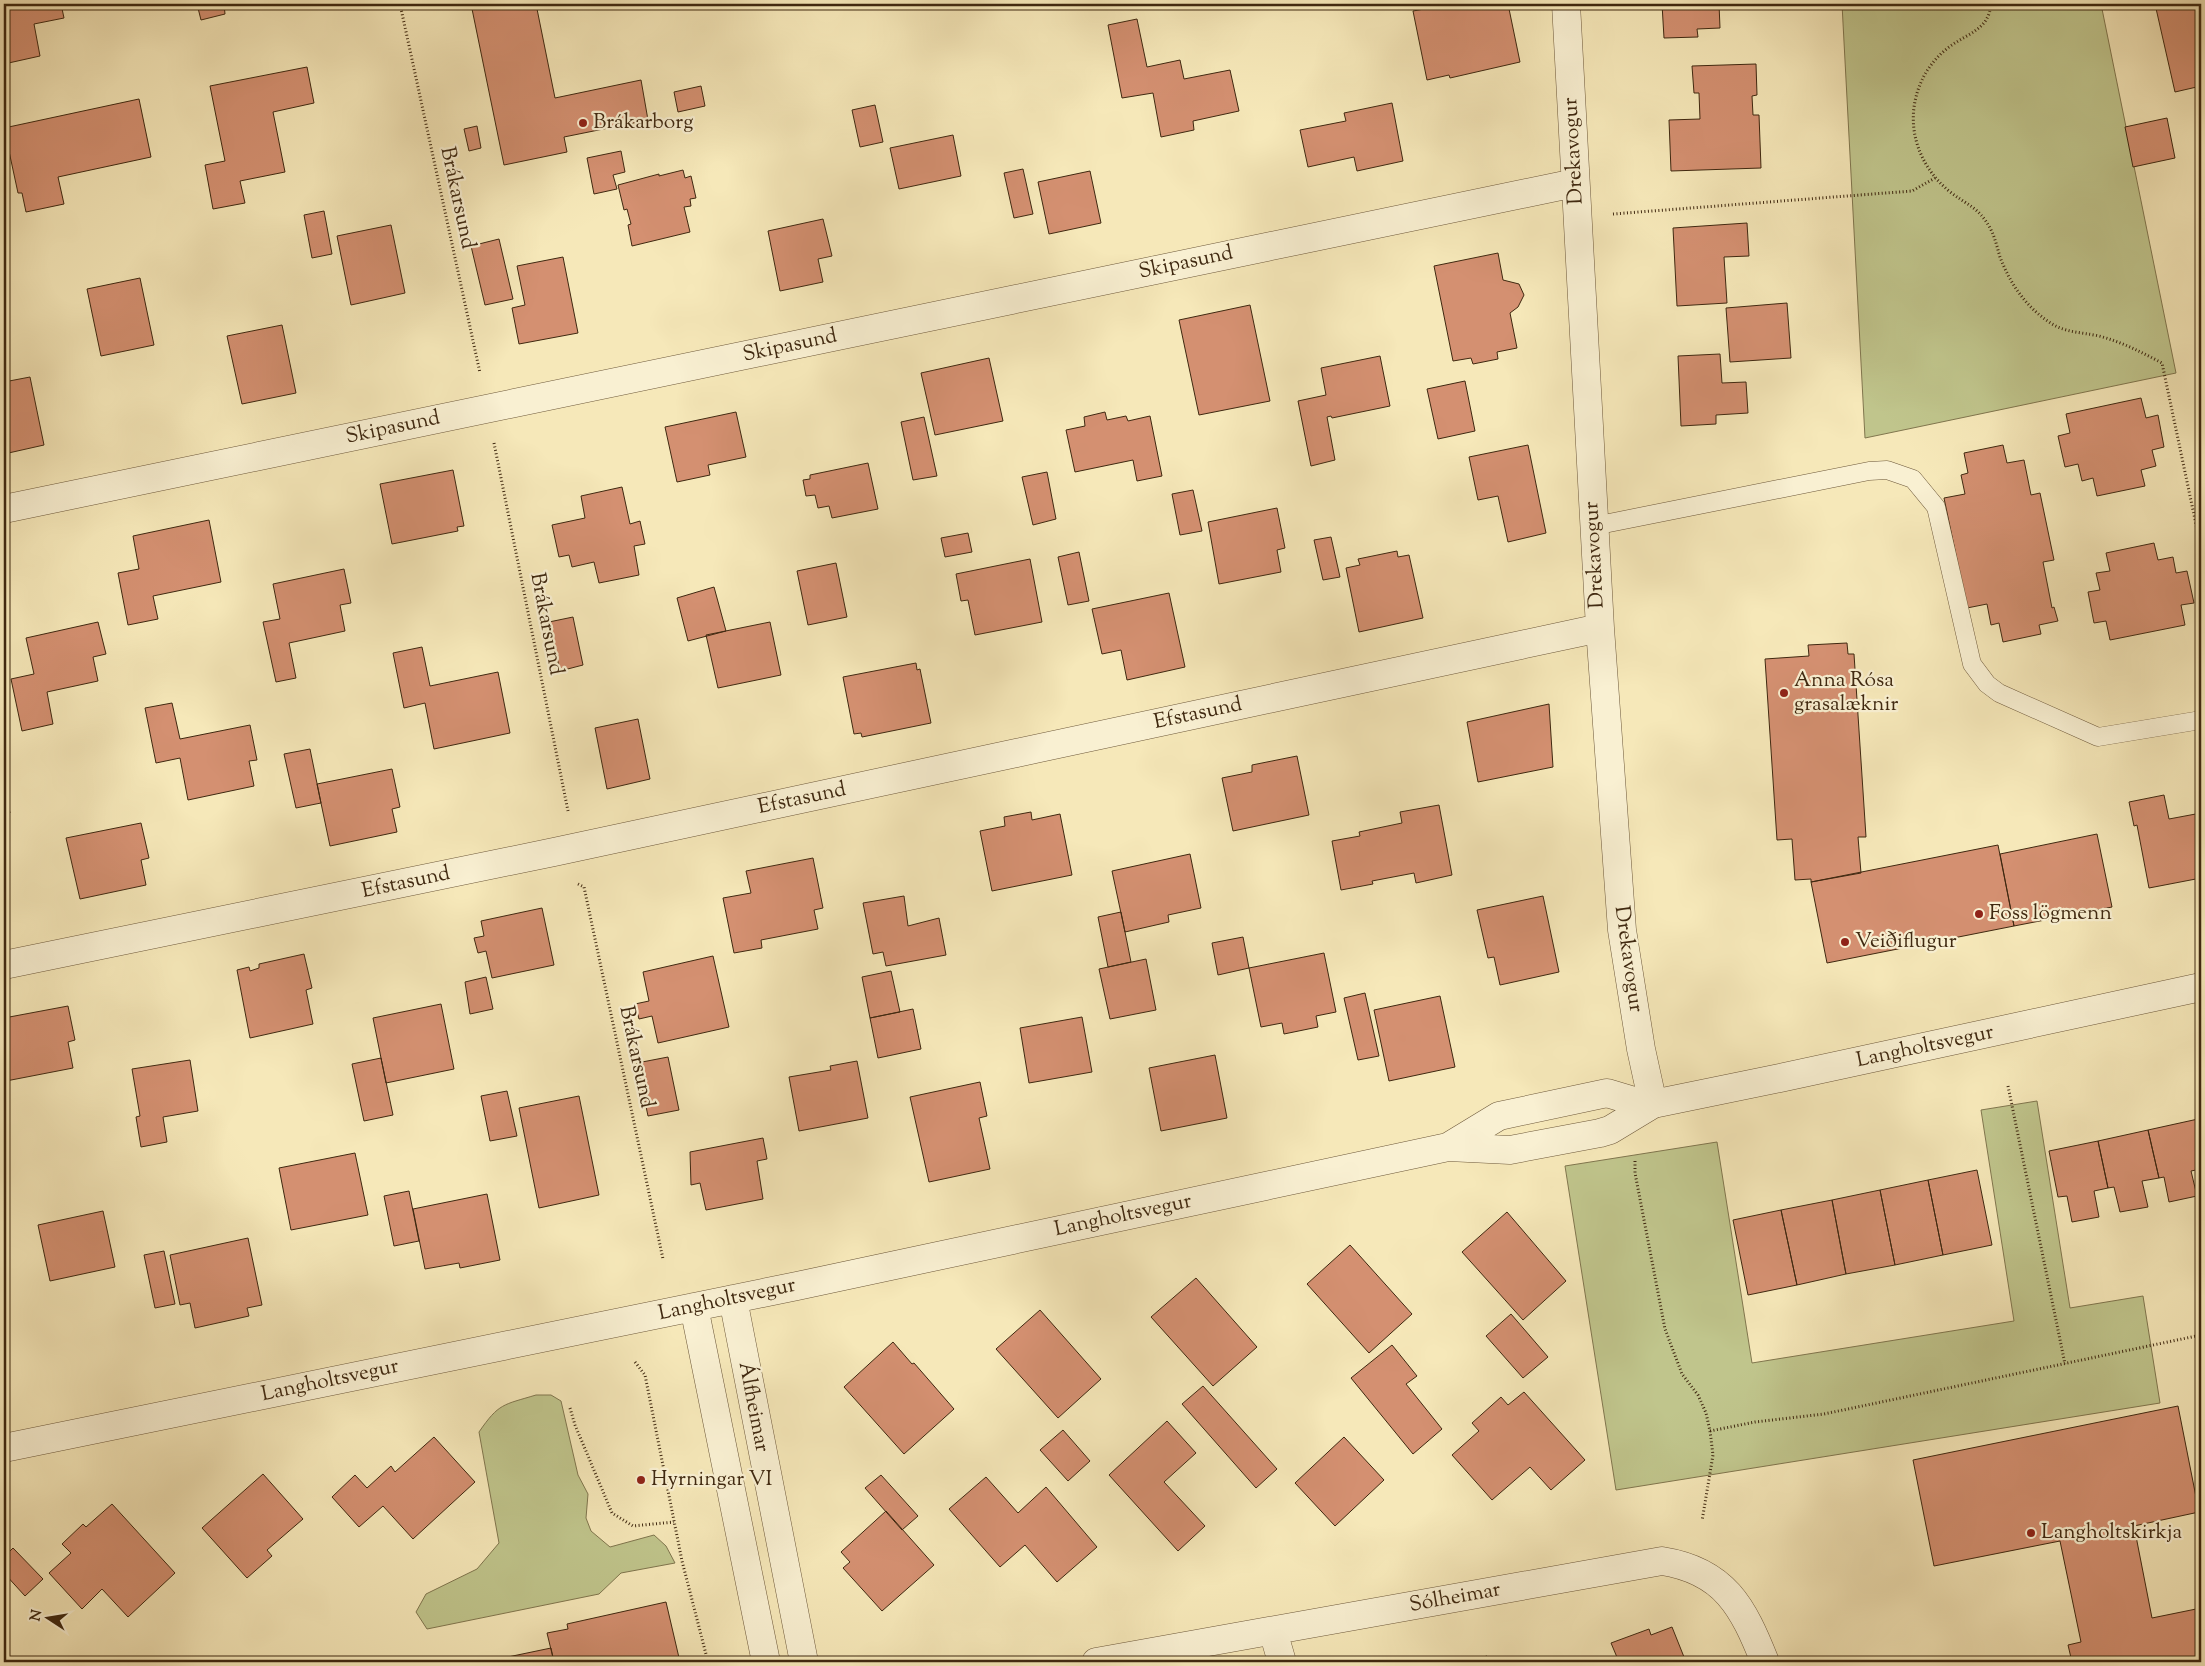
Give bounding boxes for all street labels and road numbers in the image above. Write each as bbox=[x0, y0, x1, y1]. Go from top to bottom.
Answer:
street label: Drekavogur bbox=[1556, 97, 1592, 205]
street label: Brákarsund bbox=[432, 144, 483, 252]
street label: Skipasund bbox=[1136, 238, 1236, 288]
street label: Skipasund bbox=[740, 321, 840, 371]
street label: Skipasund bbox=[343, 403, 443, 453]
street label: Drekavogur bbox=[1577, 501, 1613, 609]
street label: Brákarsund bbox=[521, 570, 571, 678]
street label: Efstasund bbox=[1151, 690, 1245, 738]
street label: Efstasund bbox=[755, 775, 849, 823]
street label: Efstasund bbox=[359, 859, 453, 907]
street label: Drekavogur bbox=[1606, 904, 1650, 1014]
street label: Brákarsund bbox=[611, 1003, 662, 1111]
street label: Langholtsvegur bbox=[1854, 1018, 1997, 1076]
street label: Langholtsvegur bbox=[1052, 1187, 1195, 1245]
street label: Langholtsvegur bbox=[656, 1271, 799, 1329]
street label: Langholtsvegur bbox=[259, 1352, 402, 1410]
street label: Álfheimar bbox=[730, 1359, 776, 1455]
street label: Sólheimar bbox=[1407, 1575, 1503, 1621]

